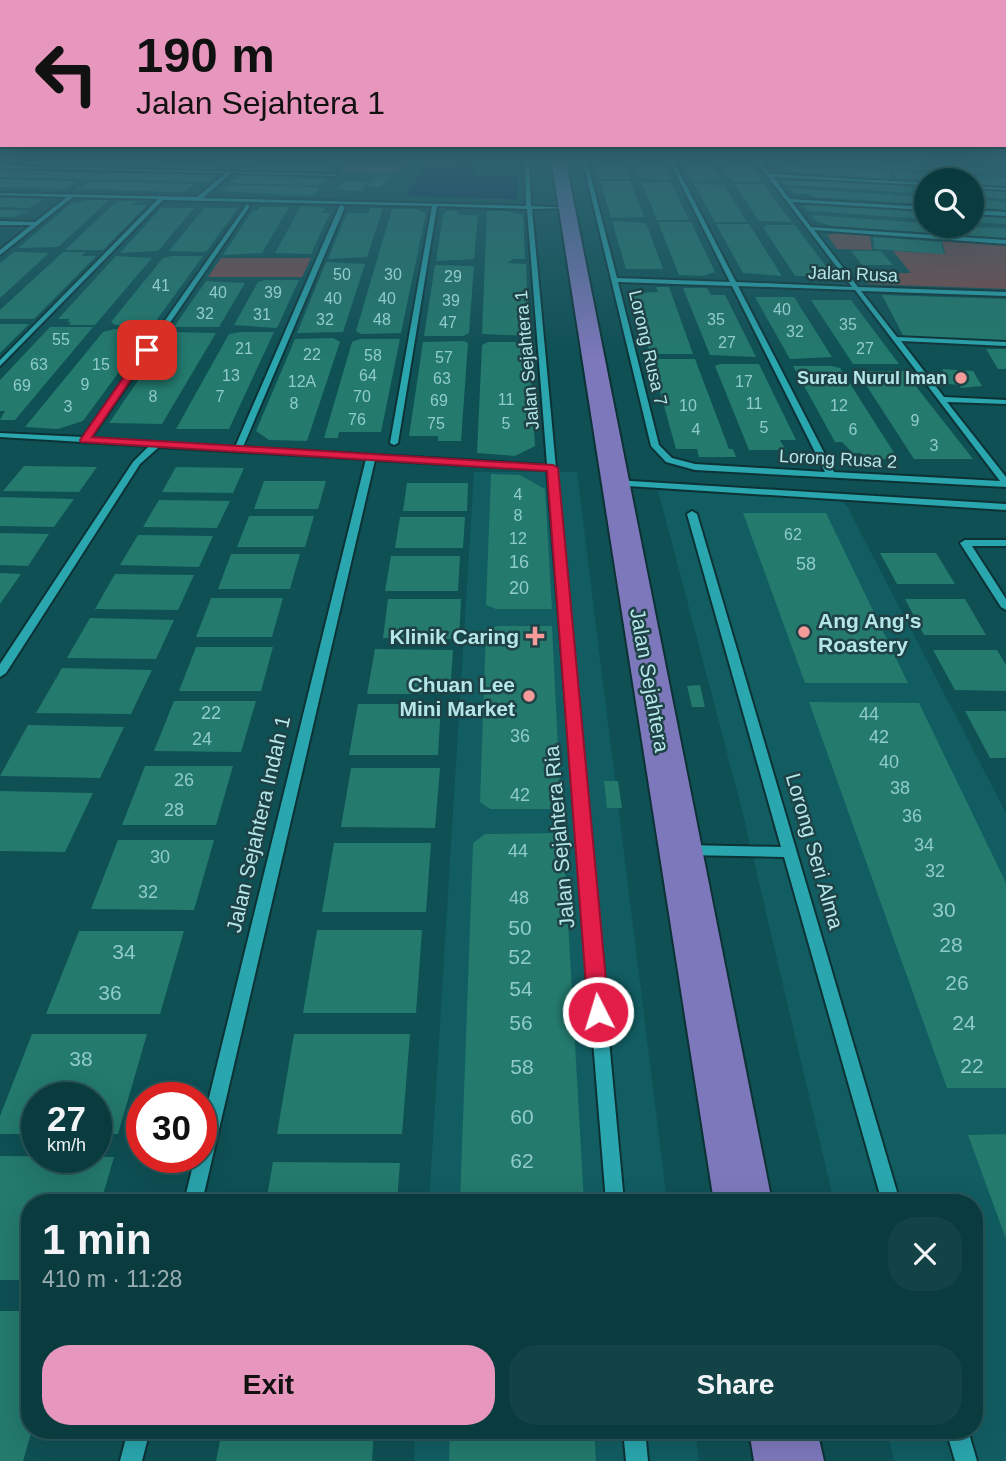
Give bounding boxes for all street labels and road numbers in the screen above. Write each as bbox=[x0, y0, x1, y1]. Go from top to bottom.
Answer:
street label: Jalan Rusa bbox=[808, 262, 899, 286]
street label: Lorong Rusa 7 bbox=[625, 288, 671, 408]
street label: Jalan Sejahtera 1 bbox=[511, 289, 543, 431]
street label: Lorong Rusa 2 bbox=[779, 446, 897, 472]
street label: Jalan Sejahtera bbox=[626, 606, 674, 754]
street label: Jalan Sejahtera Indah 1 bbox=[222, 713, 294, 935]
street label: Jalan Sejahtera Ria bbox=[540, 744, 578, 929]
street label: Lorong Seri Alma bbox=[782, 770, 848, 932]

